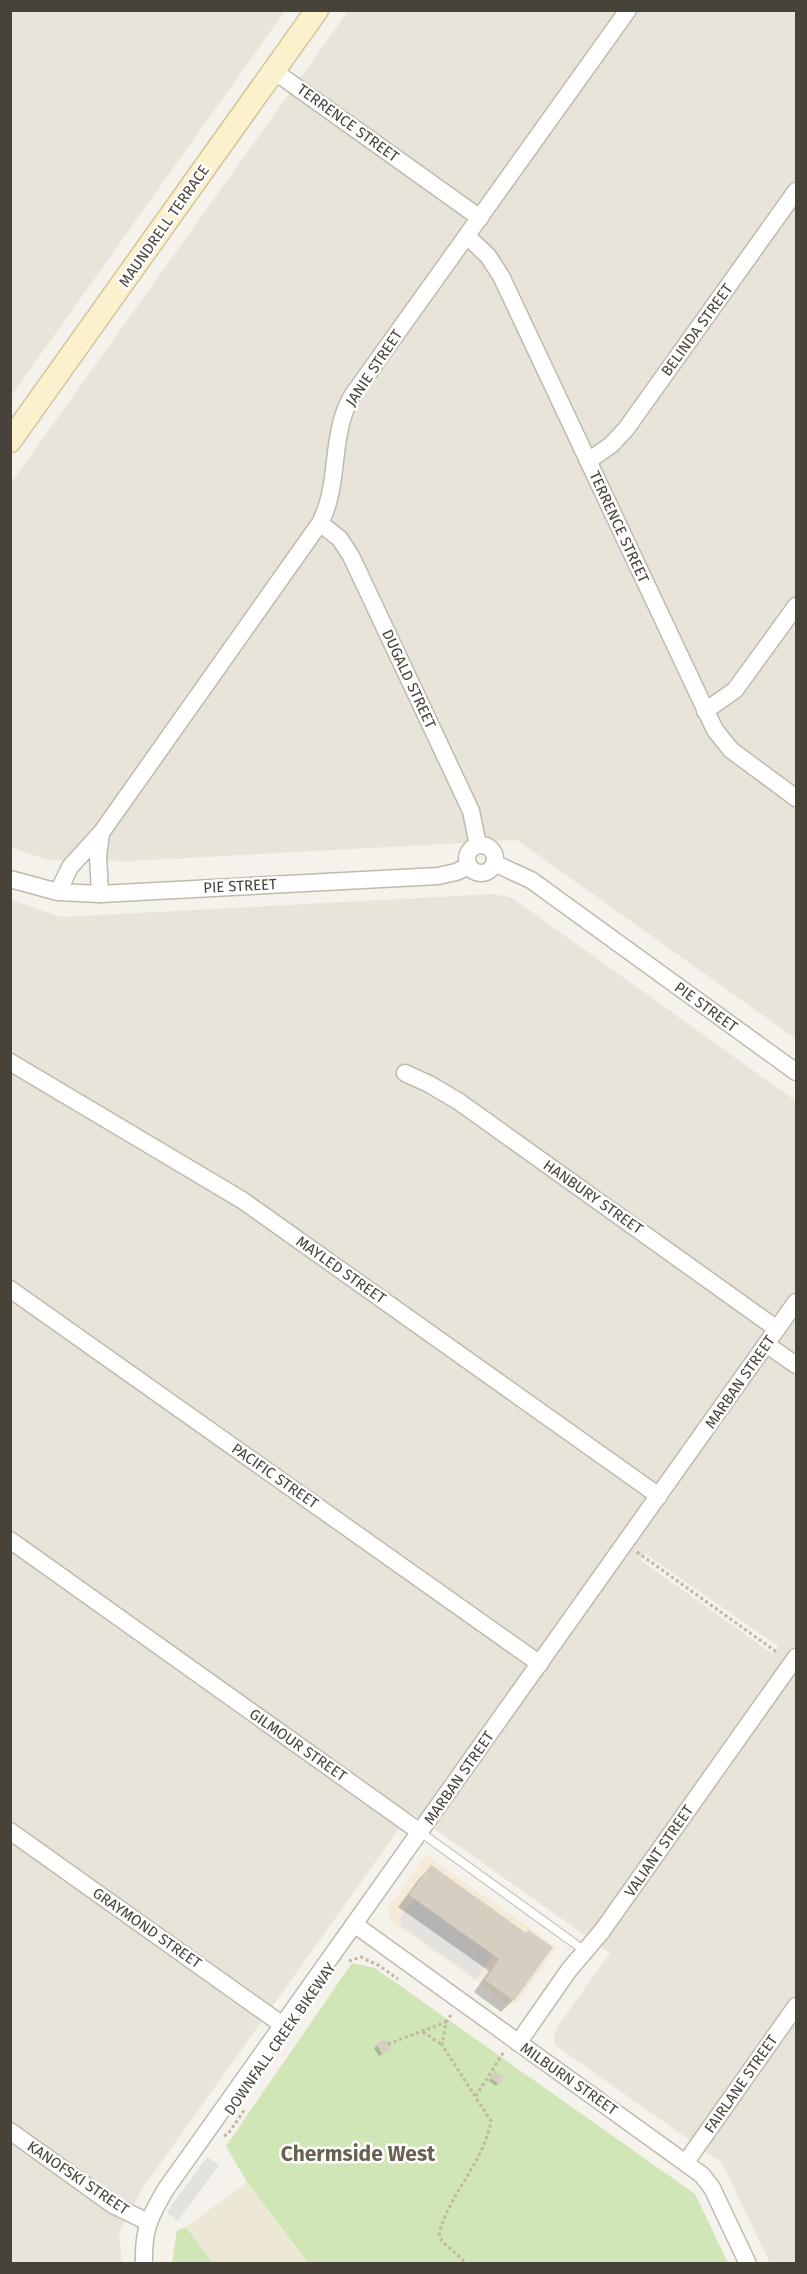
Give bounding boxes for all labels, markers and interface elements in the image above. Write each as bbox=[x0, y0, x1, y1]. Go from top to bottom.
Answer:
street label: TERRENCE STREET bbox=[294, 80, 402, 166]
street label: MAUNDRELL TERRACE bbox=[115, 162, 213, 290]
street label: BELINDA STREET bbox=[657, 280, 737, 380]
street label: JANIE STREET bbox=[342, 326, 406, 410]
street label: TERRENCE STREET bbox=[585, 468, 653, 586]
street label: DUGALD STREET bbox=[378, 627, 440, 732]
street label: PIE STREET bbox=[203, 875, 277, 897]
street label: PIE STREET bbox=[671, 978, 741, 1036]
street label: HANBURY STREET bbox=[540, 1156, 646, 1238]
street label: MAYLED STREET bbox=[293, 1232, 390, 1308]
street label: MARBAN STREET bbox=[701, 1332, 779, 1432]
street label: PACIFIC STREET bbox=[228, 1439, 322, 1513]
street label: GILMOUR STREET bbox=[246, 1705, 350, 1785]
street label: MARBAN STREET bbox=[420, 1728, 498, 1828]
street label: VALIANT STREET bbox=[621, 1802, 697, 1900]
street label: GRAYMOND STREET bbox=[89, 1884, 205, 1972]
street label: DOWNFALL CREEK BIKEWAY bbox=[220, 1959, 340, 2119]
street label: FAIRLANE STREET bbox=[700, 2031, 782, 2136]
street label: MILBURN STREET bbox=[517, 2039, 621, 2119]
street label: KANOFSKI STREET bbox=[24, 2137, 133, 2219]
district label: Chermside West bbox=[281, 2141, 436, 2167]

